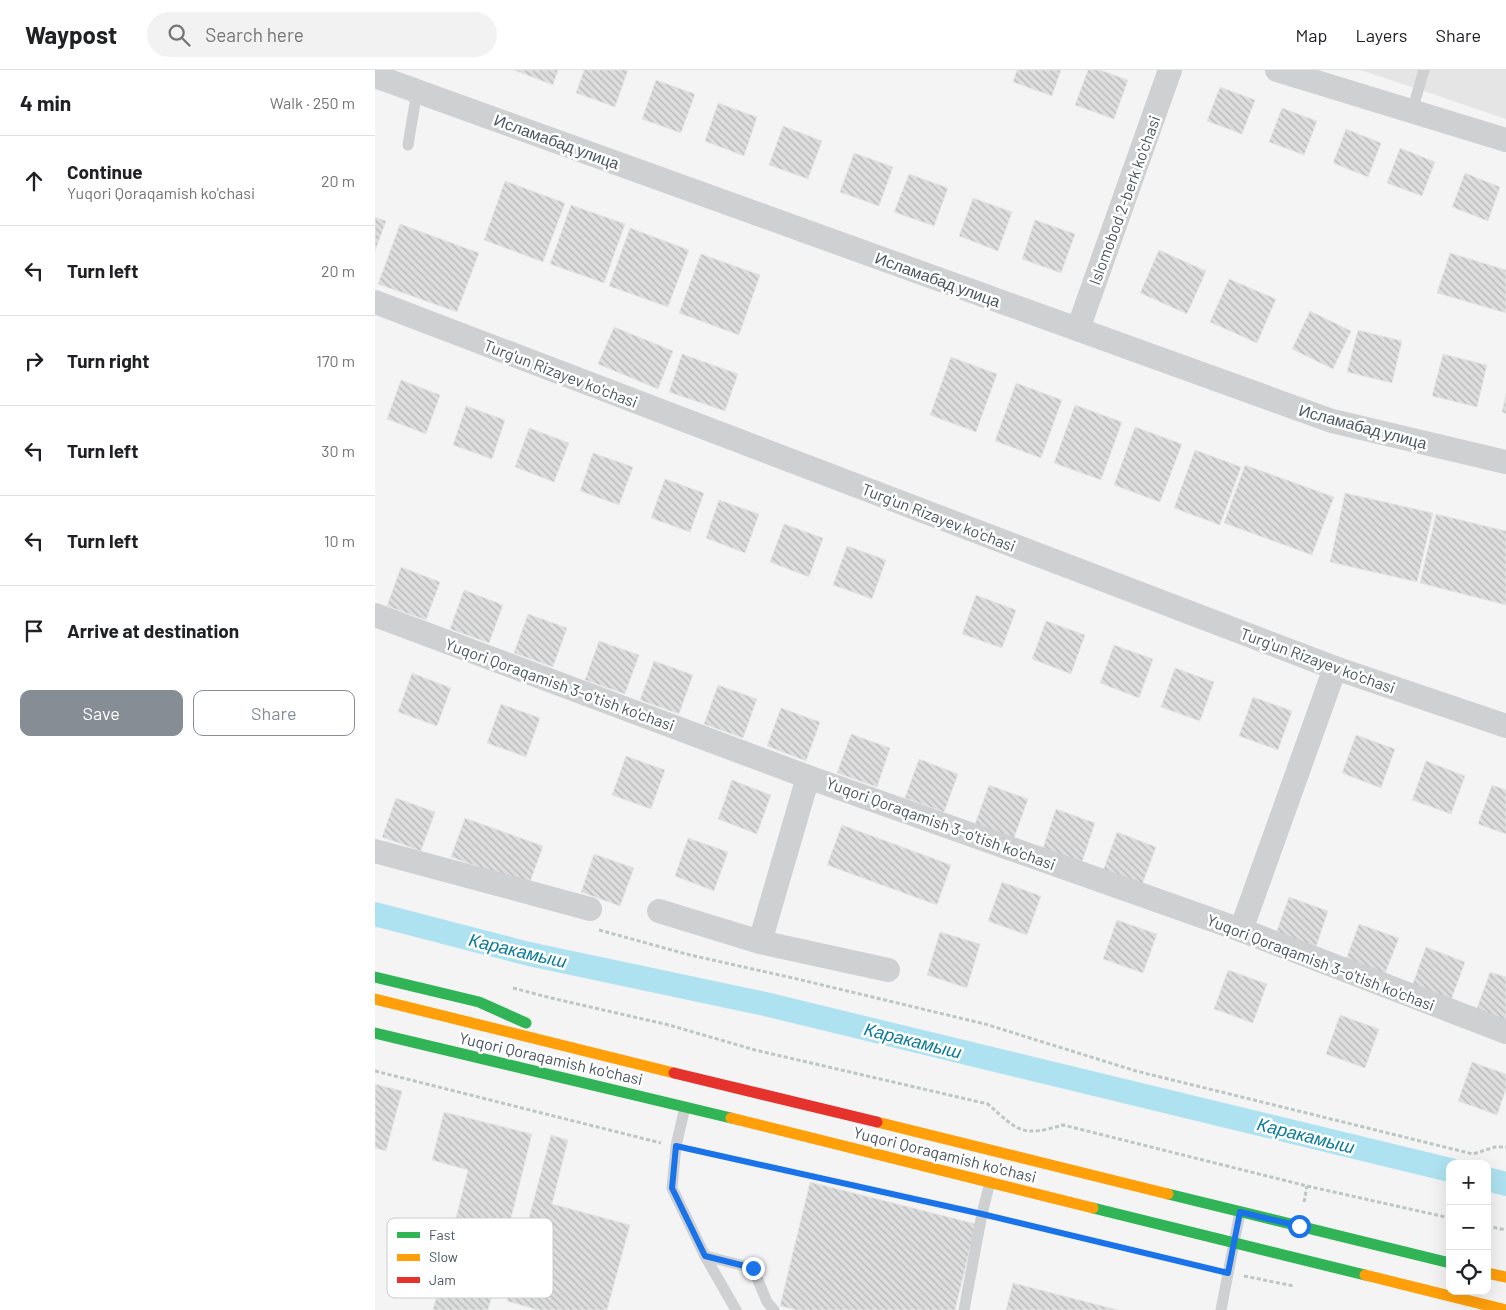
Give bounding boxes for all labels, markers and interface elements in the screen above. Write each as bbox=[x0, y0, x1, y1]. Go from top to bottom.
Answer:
search box bbox=[147, 12, 497, 57]
text: Waypost bbox=[25, 20, 117, 49]
icon: search bbox=[165, 21, 193, 49]
text: Search here bbox=[205, 23, 304, 46]
text: Map bbox=[1295, 24, 1327, 46]
text: Layers bbox=[1355, 24, 1408, 46]
text: Share bbox=[1436, 24, 1481, 46]
text: 4 min bbox=[20, 90, 71, 115]
text: Walk · 250 m bbox=[270, 93, 355, 112]
street label: Исламабад улица bbox=[492, 110, 622, 173]
street label: Islomobod 2-berk ko'chasi bbox=[1084, 113, 1164, 287]
text: Continue bbox=[67, 160, 143, 183]
icon: ahead bbox=[20, 167, 48, 195]
text: 20 m bbox=[321, 171, 355, 190]
text: Yuqori Qoraqamish ko'chasi bbox=[67, 183, 255, 202]
street label: Исламабад улица bbox=[873, 248, 1003, 311]
icon: left bbox=[20, 257, 48, 285]
text: Turn left bbox=[67, 259, 138, 282]
text: 20 m bbox=[321, 261, 355, 280]
street label: Turg'un Rizayev ko'chasi bbox=[481, 335, 641, 411]
icon: right bbox=[20, 347, 48, 375]
text: Turn right bbox=[67, 349, 149, 372]
text: 170 m bbox=[316, 351, 355, 370]
street label: Исламабад улица bbox=[1297, 400, 1429, 452]
icon: left bbox=[20, 437, 48, 465]
text: Turn left bbox=[67, 439, 138, 462]
text: 30 m bbox=[321, 441, 355, 460]
street label: Turg'un Rizayev ko'chasi bbox=[859, 479, 1019, 555]
icon: left bbox=[20, 527, 48, 555]
text: Turn left bbox=[67, 529, 138, 552]
text: 10 m bbox=[324, 531, 355, 550]
icon: arrive bbox=[20, 617, 48, 645]
text: Arrive at destination bbox=[67, 619, 239, 642]
street label: Turg'un Rizayev ko'chasi bbox=[1238, 623, 1398, 697]
street label: Yuqori Qoraqamish 3-o'tish ko'chasi bbox=[443, 634, 677, 734]
button: Save bbox=[20, 690, 183, 736]
button: Share bbox=[193, 690, 355, 736]
street label: Yuqori Qoraqamish 3-o'tish ko'chasi bbox=[824, 773, 1058, 873]
street label: Yuqori Qoraqamish 3-o'tish ko'chasi bbox=[1204, 910, 1438, 1014]
water label: Каракамыш bbox=[467, 928, 569, 972]
water label: Каракамыш bbox=[862, 1017, 964, 1063]
street label: Yuqori Qoraqamish ko'chasi bbox=[457, 1028, 645, 1088]
water label: Каракамыш bbox=[1255, 1112, 1357, 1158]
street label: Yuqori Qoraqamish ko'chasi bbox=[851, 1122, 1039, 1186]
map controls bbox=[1446, 1160, 1491, 1295]
button: + bbox=[1446, 1160, 1491, 1205]
button: − bbox=[1446, 1205, 1491, 1250]
route start bbox=[1288, 1215, 1311, 1238]
legend bbox=[387, 1218, 553, 1298]
text: Fast bbox=[429, 1226, 455, 1243]
text: Slow bbox=[429, 1248, 458, 1265]
button: locate bbox=[1446, 1250, 1491, 1295]
route end bbox=[742, 1257, 765, 1280]
text: Jam bbox=[429, 1271, 456, 1288]

